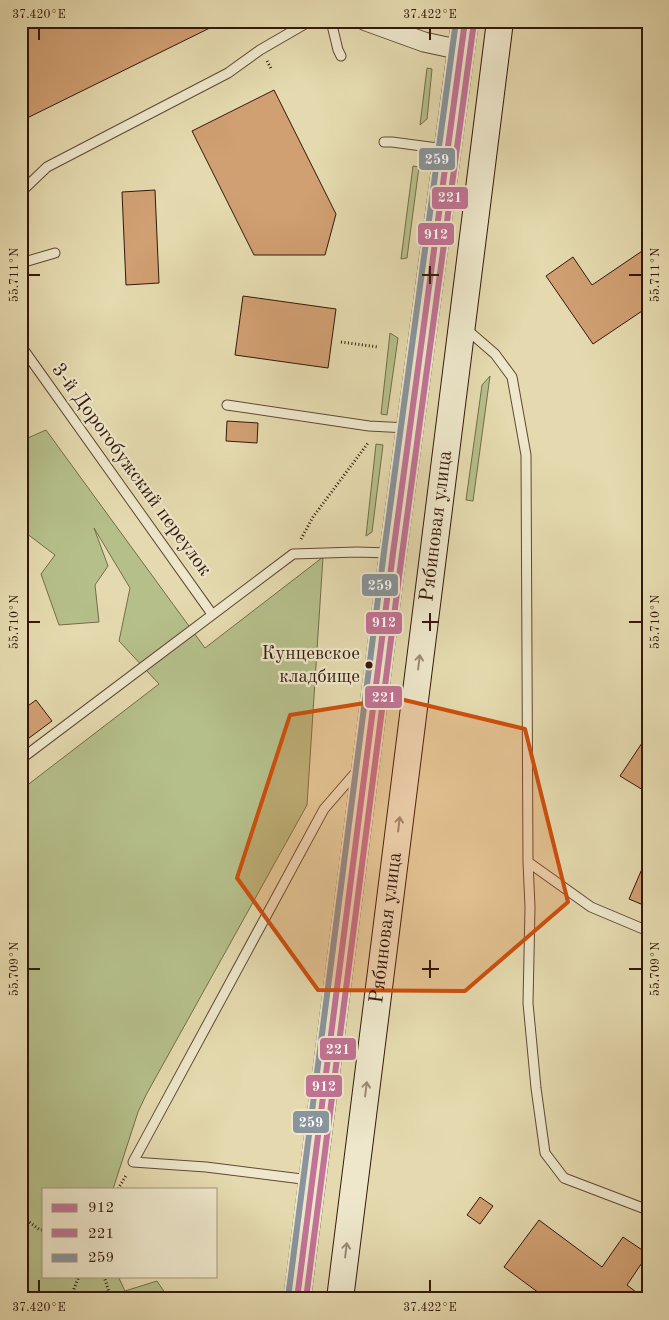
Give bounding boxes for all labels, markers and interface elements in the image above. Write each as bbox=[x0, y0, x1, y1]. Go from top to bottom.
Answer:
text: 37.420°E bbox=[12, 9, 66, 21]
text: 37.422°E bbox=[403, 9, 457, 21]
line badge: 259 bbox=[418, 147, 456, 171]
text: 259 bbox=[425, 153, 449, 167]
line badge: 221 bbox=[431, 186, 469, 210]
text: 221 bbox=[438, 191, 462, 205]
line badge: 912 bbox=[417, 222, 455, 246]
text: 912 bbox=[424, 228, 448, 242]
text: 55.711°N bbox=[8, 248, 21, 302]
text: 55.711°N bbox=[649, 248, 662, 302]
street label: 3-й Дорогобужский переулок bbox=[47, 360, 215, 580]
street label: Рябиновая улица bbox=[417, 449, 456, 603]
line badge: 259 bbox=[361, 573, 399, 597]
text: 259 bbox=[368, 579, 392, 593]
text: 55.710°N bbox=[8, 595, 21, 649]
text: 55.710°N bbox=[649, 595, 662, 649]
line badge: 912 bbox=[365, 611, 403, 635]
text: 912 bbox=[372, 616, 396, 630]
place label: Кунцевское кладбище bbox=[261, 645, 360, 687]
one-way arrow bbox=[414, 655, 424, 671]
marker: Кунцевское кладбище bbox=[364, 660, 374, 670]
line badge: 221 bbox=[364, 685, 403, 709]
text: 221 bbox=[372, 691, 396, 705]
one-way arrow bbox=[395, 816, 405, 832]
street label: Рябиновая улица bbox=[367, 851, 406, 1005]
text: 55.709°N bbox=[8, 942, 21, 996]
text: 55.709°N bbox=[649, 942, 662, 996]
line badge: 221 bbox=[319, 1037, 357, 1061]
text: 221 bbox=[326, 1043, 350, 1057]
line badge: 912 bbox=[305, 1074, 343, 1098]
text: 912 bbox=[312, 1080, 336, 1094]
one-way arrow bbox=[361, 1081, 371, 1097]
line badge: 259 bbox=[292, 1110, 330, 1134]
text: 259 bbox=[299, 1116, 323, 1130]
legend bbox=[42, 1188, 218, 1278]
text: 912 bbox=[88, 1201, 114, 1216]
text: 221 bbox=[88, 1227, 114, 1242]
one-way arrow bbox=[341, 1243, 351, 1259]
text: 259 bbox=[88, 1251, 114, 1266]
text: 37.420°E bbox=[12, 1302, 66, 1314]
text: 37.422°E bbox=[403, 1302, 457, 1314]

